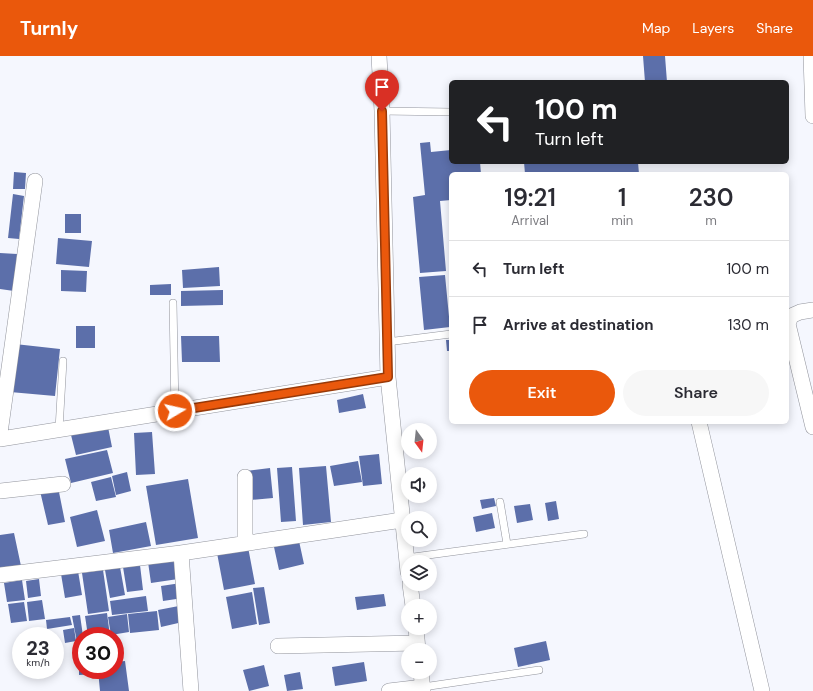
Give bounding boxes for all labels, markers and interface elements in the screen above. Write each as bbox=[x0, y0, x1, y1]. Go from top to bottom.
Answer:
text: Turnly bbox=[20, 16, 78, 41]
text: Map bbox=[642, 19, 670, 37]
text: Layers bbox=[692, 19, 734, 37]
text: Share bbox=[756, 19, 793, 37]
pin bbox=[365, 70, 399, 111]
icon: arrive bbox=[371, 76, 393, 98]
text: 100 m bbox=[535, 91, 618, 128]
icon: left bbox=[469, 96, 521, 148]
text: Turn left bbox=[535, 127, 604, 151]
text: 19:21 bbox=[504, 182, 556, 213]
text: 1 bbox=[618, 182, 626, 213]
text: 230 bbox=[689, 182, 734, 213]
text: Arrival bbox=[511, 212, 549, 229]
text: min bbox=[611, 212, 633, 229]
text: m bbox=[705, 212, 717, 229]
icon: left bbox=[469, 258, 491, 280]
text: Turn left bbox=[503, 259, 564, 279]
text: 100 m bbox=[726, 259, 769, 279]
icon: arrive bbox=[469, 314, 491, 336]
text: Arrive at destination bbox=[503, 315, 654, 335]
text: 130 m bbox=[728, 315, 769, 335]
button: Exit bbox=[469, 370, 615, 416]
button: Share bbox=[623, 370, 769, 416]
position arrow bbox=[154, 390, 196, 432]
north arrow bbox=[401, 423, 437, 459]
map controls bbox=[401, 423, 437, 679]
button: sound bbox=[401, 467, 437, 503]
button: search bbox=[401, 511, 437, 547]
button: layers bbox=[401, 555, 437, 591]
button: + bbox=[401, 599, 437, 635]
speed limit sign: 30 bbox=[72, 627, 124, 679]
text: 23 bbox=[26, 635, 50, 661]
button: − bbox=[401, 643, 437, 679]
text: km/h bbox=[26, 656, 50, 669]

